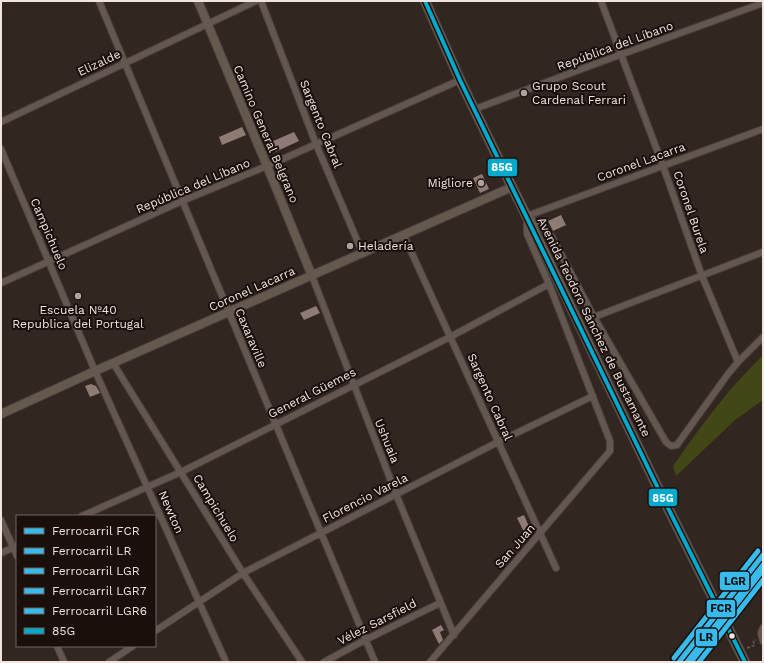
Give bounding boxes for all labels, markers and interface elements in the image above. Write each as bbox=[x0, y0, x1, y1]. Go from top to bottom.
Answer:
street label: República del Líbano bbox=[555, 18, 675, 74]
street label: Elizalde bbox=[75, 47, 123, 79]
street label: Camino General Belgrano bbox=[231, 63, 301, 205]
street label: Sargento Cabral bbox=[297, 78, 345, 170]
place label: Grupo Scout Cardenal Ferrari bbox=[532, 79, 626, 107]
marker: Grupo Scout Cardenal Ferrari bbox=[519, 88, 529, 98]
street label: Coronel Lacarra bbox=[595, 139, 687, 184]
street label: República del Líbano bbox=[134, 156, 252, 216]
line badge: 85G bbox=[487, 158, 518, 177]
text: 85G bbox=[491, 161, 513, 174]
street label: Coronel Burela bbox=[670, 169, 712, 255]
place label: Migliore bbox=[427, 176, 473, 190]
marker: Migliore bbox=[476, 178, 486, 188]
street label: Campichuelo bbox=[28, 196, 70, 272]
street label: Avenida Teodoro Sánchez de Bustamante bbox=[535, 215, 654, 439]
place label: Heladería bbox=[358, 239, 414, 253]
marker: Heladería bbox=[345, 241, 355, 251]
street label: Coronel Lacarra bbox=[207, 264, 297, 314]
marker: Escuela Nº40 Republica del Portugal bbox=[73, 291, 83, 301]
place label: Escuela Nº40 Republica del Portugal bbox=[12, 303, 144, 331]
street label: Caxaraville bbox=[232, 306, 270, 370]
street label: Sargento Cabral bbox=[465, 351, 516, 443]
street label: General Güemes bbox=[266, 365, 358, 421]
street label: Ushuaia bbox=[372, 417, 402, 465]
street label: Florencio Varela bbox=[320, 470, 410, 526]
street label: Campichuelo bbox=[190, 472, 242, 544]
line badge: 85G bbox=[648, 488, 678, 507]
street label: Newton bbox=[155, 489, 187, 535]
text: 85G bbox=[652, 492, 674, 505]
legend bbox=[16, 515, 156, 647]
street label: San Juan bbox=[492, 521, 538, 571]
text: Ferrocarril FCR bbox=[52, 524, 140, 538]
text: Ferrocarril LR bbox=[52, 544, 131, 558]
text: Ferrocarril LGR bbox=[52, 564, 140, 578]
line badge: LGR bbox=[719, 571, 750, 591]
text: LGR bbox=[724, 575, 746, 588]
text: Ferrocarril LGR7 bbox=[52, 584, 147, 598]
street label: Vélez Sarsfield bbox=[335, 596, 419, 648]
line badge: FCR bbox=[706, 599, 736, 618]
text: FCR bbox=[710, 602, 732, 615]
text: Ferrocarril LGR6 bbox=[52, 604, 147, 618]
text: 85G bbox=[52, 624, 75, 638]
line badge: LR bbox=[695, 628, 718, 647]
text: LR bbox=[699, 631, 714, 644]
unlabelled marker bbox=[727, 631, 737, 641]

